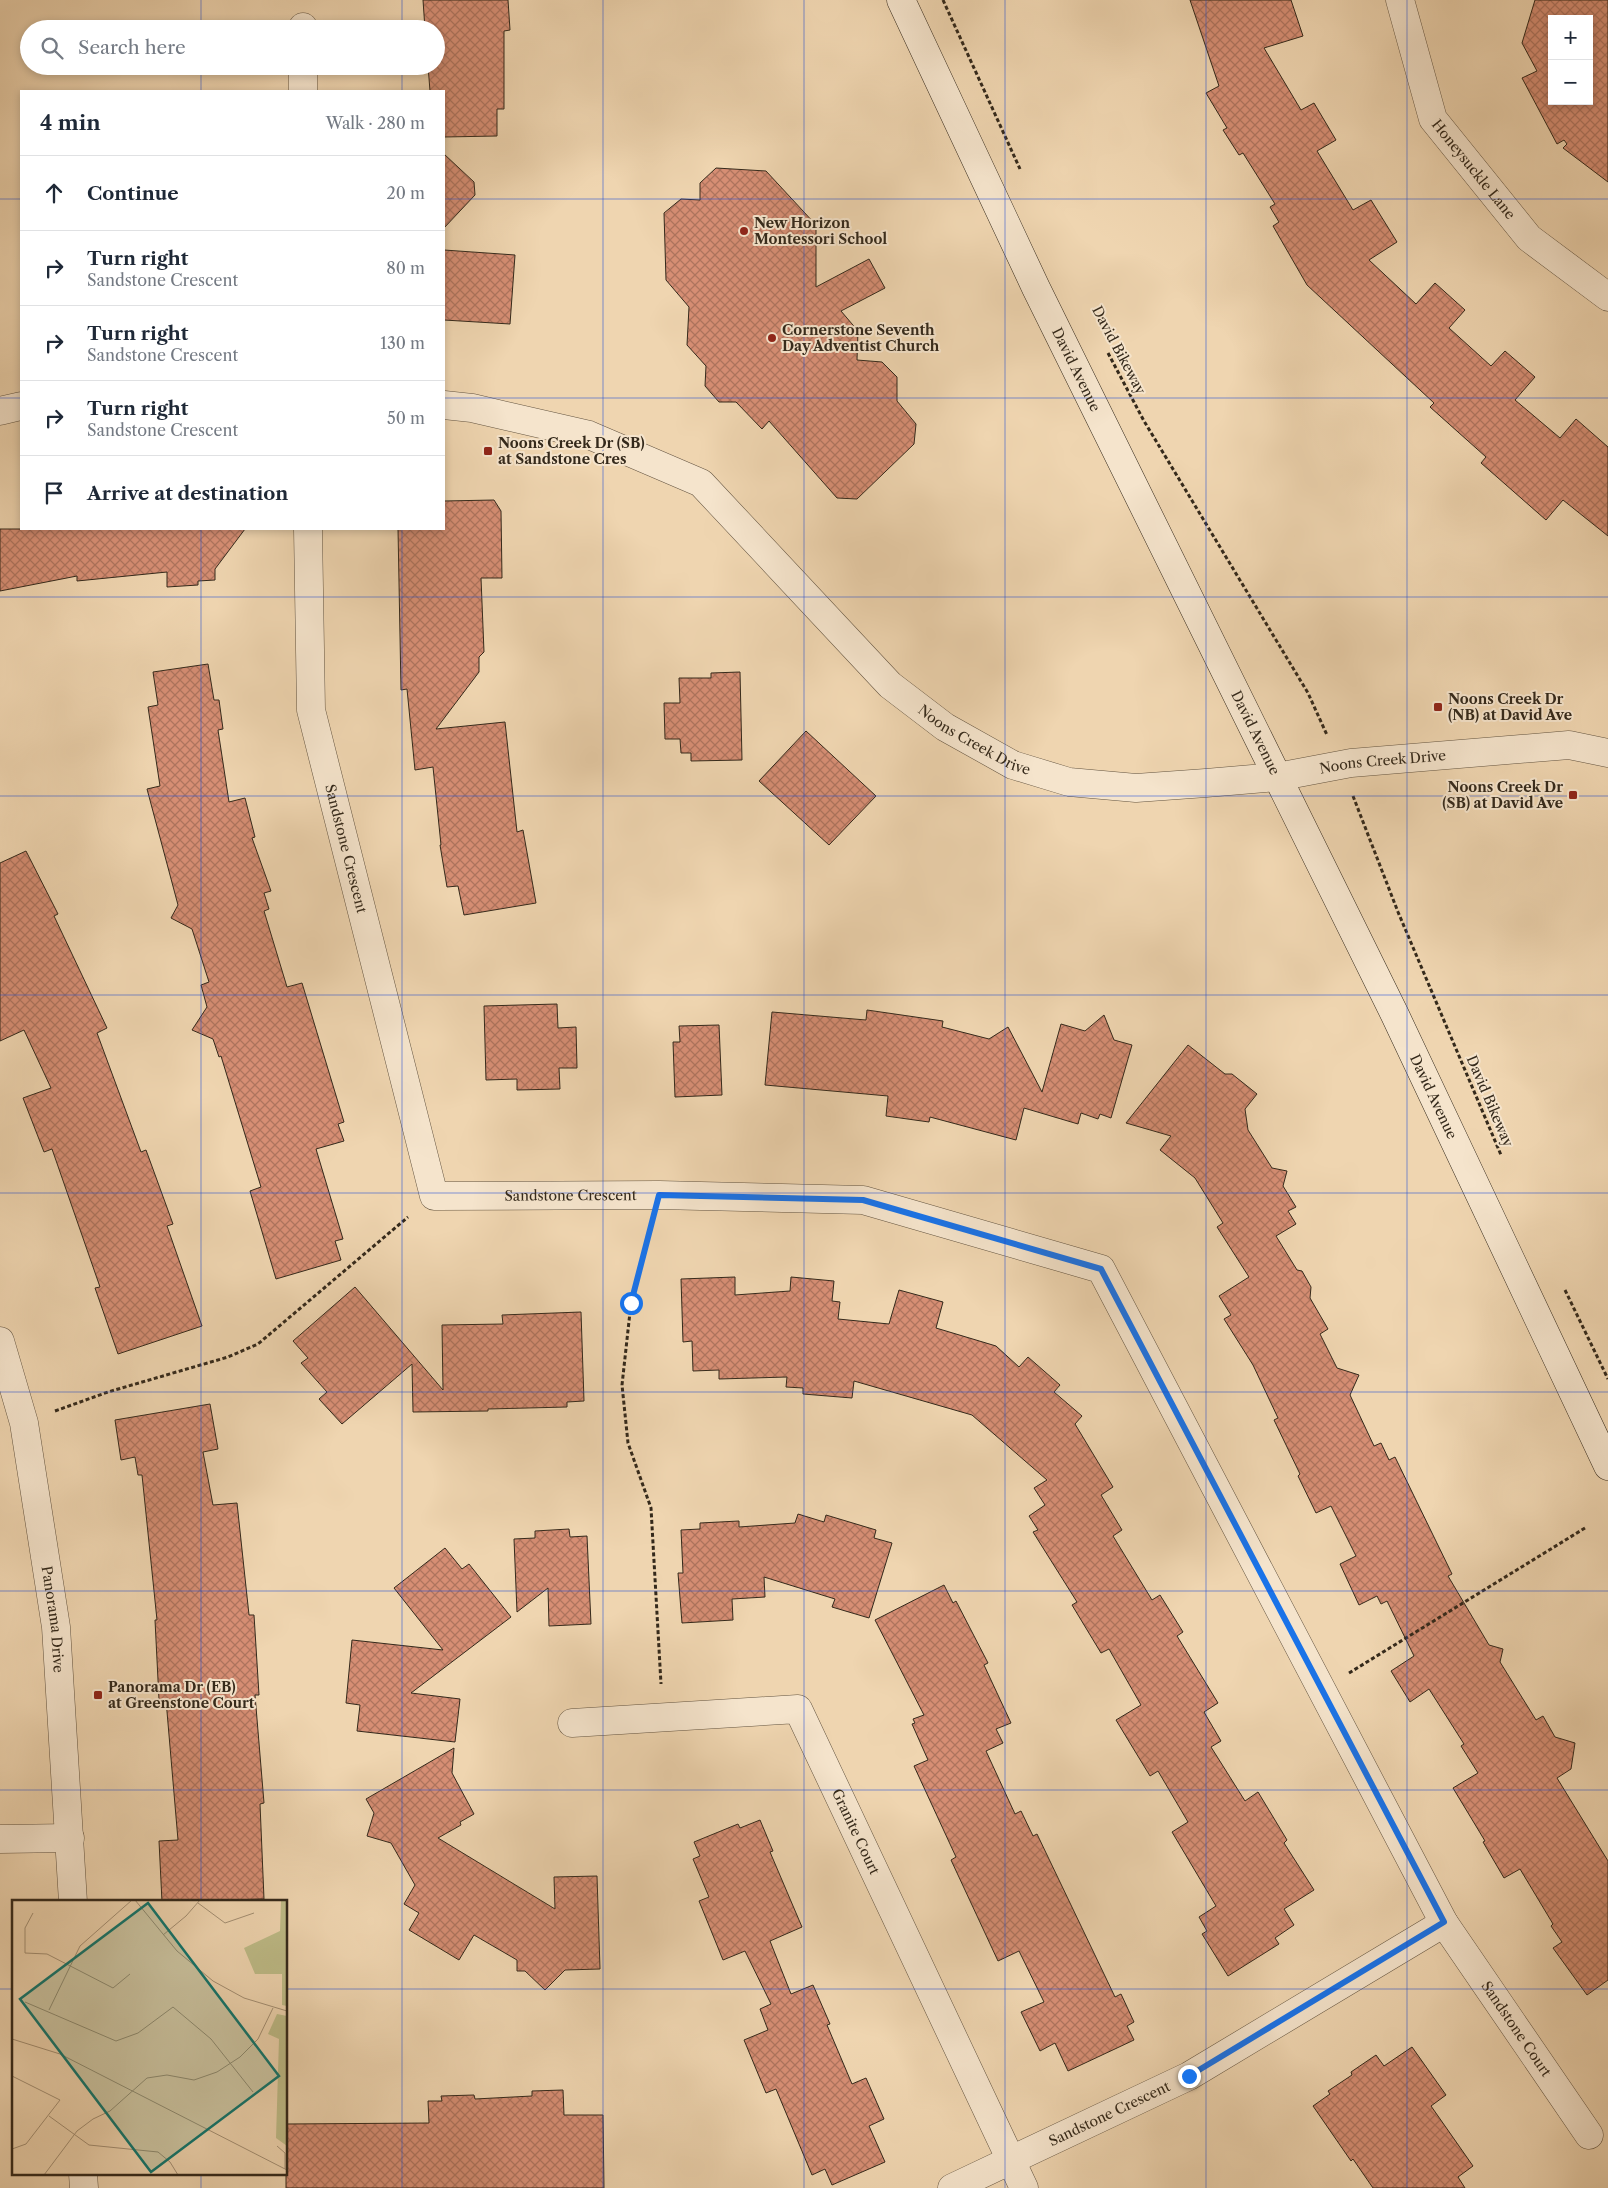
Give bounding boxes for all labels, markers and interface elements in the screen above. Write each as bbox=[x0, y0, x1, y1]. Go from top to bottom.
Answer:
map controls bbox=[1548, 15, 1593, 105]
button: + bbox=[1548, 15, 1593, 60]
search box bbox=[20, 20, 445, 75]
icon: search bbox=[38, 34, 66, 62]
text: Search here bbox=[78, 36, 186, 59]
button: − bbox=[1548, 60, 1593, 105]
text: 4 min bbox=[40, 110, 101, 135]
text: Walk · 280 m bbox=[326, 113, 425, 133]
street label: Honeysuckle Lane bbox=[1428, 116, 1519, 223]
icon: ahead bbox=[40, 179, 68, 207]
text: Continue bbox=[87, 182, 179, 205]
text: 20 m bbox=[386, 183, 425, 203]
place label: New Horizon Montessori School bbox=[754, 214, 887, 248]
marker: New Horizon Montessori School bbox=[738, 225, 750, 237]
text: Turn right bbox=[87, 247, 188, 270]
icon: right bbox=[40, 254, 68, 282]
text: 80 m bbox=[386, 258, 425, 278]
text: Sandstone Crescent bbox=[87, 270, 238, 290]
street label: David Bikeway bbox=[1088, 303, 1150, 397]
place label: Cornerstone Seventh Day Adventist Church bbox=[782, 321, 940, 355]
text: Turn right bbox=[87, 322, 188, 345]
street label: David Avenue bbox=[1048, 324, 1105, 415]
icon: right bbox=[40, 329, 68, 357]
marker: Cornerstone Seventh Day Adventist Church bbox=[766, 332, 778, 344]
text: 130 m bbox=[380, 333, 425, 353]
text: Sandstone Crescent bbox=[87, 345, 238, 365]
text: Turn right bbox=[87, 397, 188, 420]
icon: right bbox=[40, 404, 68, 432]
text: 50 m bbox=[387, 408, 425, 428]
text: Sandstone Crescent bbox=[87, 420, 238, 440]
place label: Noons Creek Dr (SB) at Sandstone Cres bbox=[498, 434, 645, 468]
marker: Noons Creek Dr (SB) at Sandstone Cres bbox=[482, 445, 494, 457]
icon: arrive bbox=[40, 479, 68, 507]
text: Arrive at destination bbox=[87, 482, 288, 505]
street label: David Avenue bbox=[1227, 688, 1284, 778]
place label: Noons Creek Dr (NB) at David Ave bbox=[1448, 690, 1572, 724]
street label: Noons Creek Drive bbox=[914, 701, 1033, 779]
marker: Noons Creek Dr (NB) at David Ave bbox=[1432, 701, 1444, 713]
street label: Noons Creek Drive bbox=[1318, 746, 1447, 778]
place label: Noons Creek Dr (SB) at David Ave bbox=[1442, 778, 1563, 812]
street label: Sandstone Crescent bbox=[321, 782, 371, 915]
marker: Noons Creek Dr (SB) at David Ave bbox=[1567, 789, 1579, 801]
street label: David Avenue bbox=[1406, 1051, 1461, 1142]
street label: David Bikeway bbox=[1463, 1053, 1517, 1150]
street label: Sandstone Crescent bbox=[504, 1186, 637, 1205]
route start bbox=[620, 1292, 643, 1315]
street label: Panorama Drive bbox=[38, 1565, 68, 1673]
place label: Panorama Dr (EB) at Greenstone Court bbox=[108, 1678, 255, 1712]
marker: Panorama Dr (EB) at Greenstone Court bbox=[92, 1689, 104, 1701]
street label: Granite Court bbox=[828, 1786, 884, 1878]
inset map bbox=[12, 1900, 288, 2176]
street label: Sandstone Court bbox=[1477, 1978, 1555, 2080]
route end bbox=[1178, 2065, 1201, 2088]
street label: Sandstone Crescent bbox=[1046, 2077, 1173, 2150]

